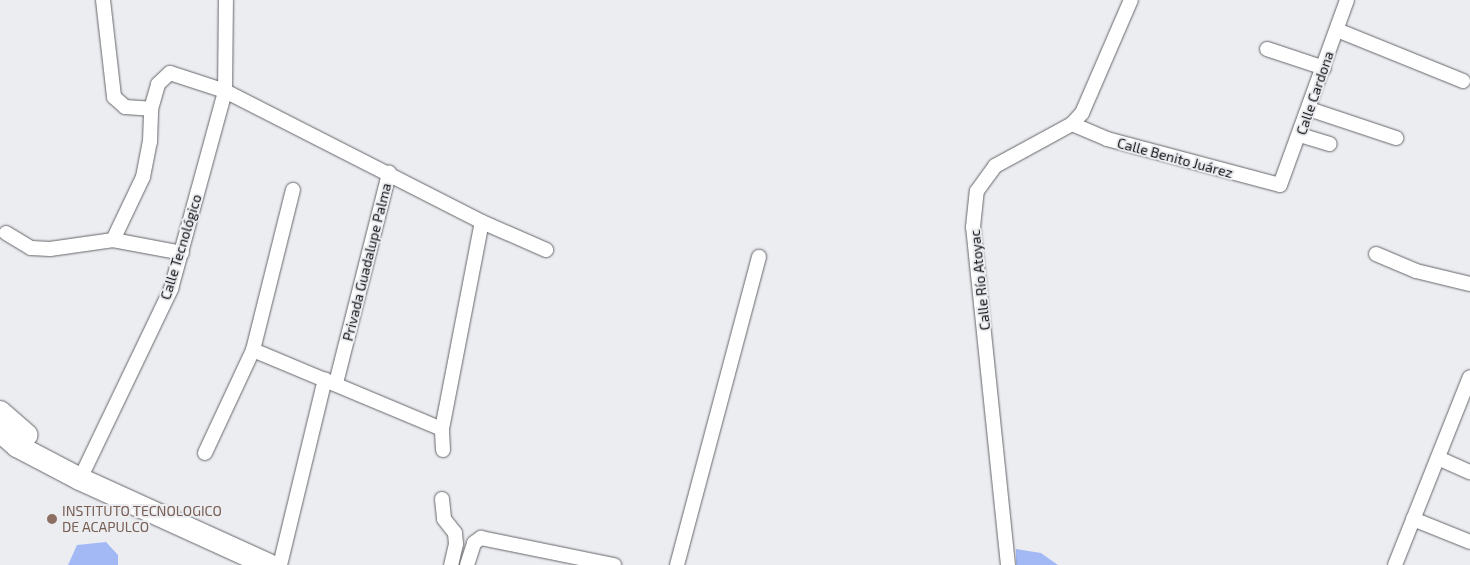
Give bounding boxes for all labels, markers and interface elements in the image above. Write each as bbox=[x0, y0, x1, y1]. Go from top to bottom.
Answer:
street label: Calle Cardona bbox=[1293, 49, 1337, 137]
street label: Calle Benito Juárez bbox=[1115, 134, 1235, 182]
street label: Privada Guadalupe Palma bbox=[339, 181, 395, 343]
street label: Calle Tecnológico bbox=[157, 192, 205, 302]
street label: Calle Río Atoyac bbox=[966, 229, 994, 331]
place label: INSTITUTO TECNOLOGICO DE ACAPULCO bbox=[62, 503, 222, 536]
marker: INSTITUTO TECNOLOGICO DE ACAPULCO bbox=[46, 513, 58, 525]

